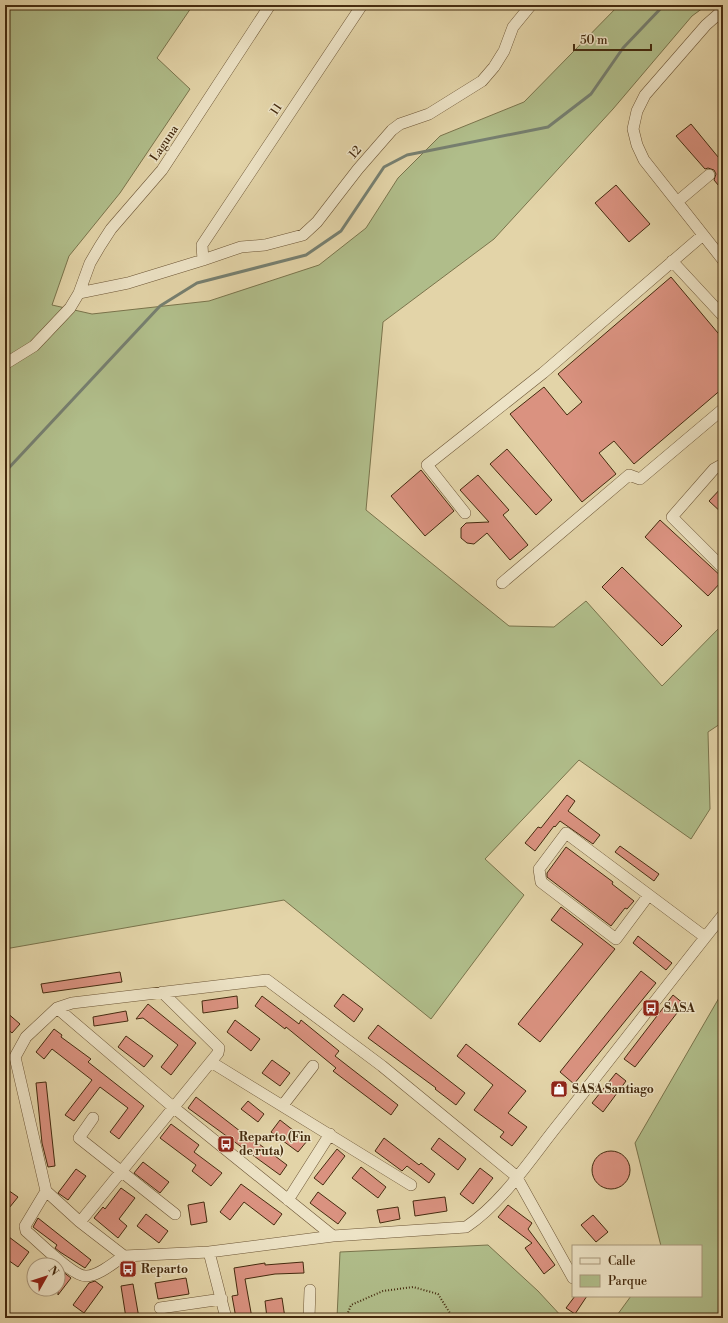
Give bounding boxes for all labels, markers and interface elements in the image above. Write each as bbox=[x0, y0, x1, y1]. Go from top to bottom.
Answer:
scale bar bbox=[574, 26, 651, 52]
text: 50 m bbox=[580, 33, 608, 48]
street label: 11 bbox=[267, 100, 286, 118]
street label: Laguna bbox=[147, 122, 182, 164]
street label: 12 bbox=[346, 143, 365, 162]
bus stop icon: SASA bbox=[641, 998, 661, 1018]
place label: SASA bbox=[664, 1001, 695, 1016]
shop icon: SASA Santiago bbox=[549, 1079, 569, 1099]
place label: SASA Santiago bbox=[572, 1082, 654, 1097]
place label: Reparto (Fin de ruta) bbox=[239, 1130, 312, 1159]
bus stop icon: Reparto (Fin de ruta) bbox=[216, 1134, 236, 1154]
legend bbox=[572, 1245, 702, 1297]
text: Calle bbox=[608, 1254, 635, 1269]
north arrow bbox=[26, 1257, 66, 1297]
bus stop icon: Reparto bbox=[118, 1259, 138, 1279]
place label: Reparto bbox=[141, 1262, 188, 1277]
text: N bbox=[45, 1264, 61, 1279]
text: Parque bbox=[608, 1274, 647, 1289]

